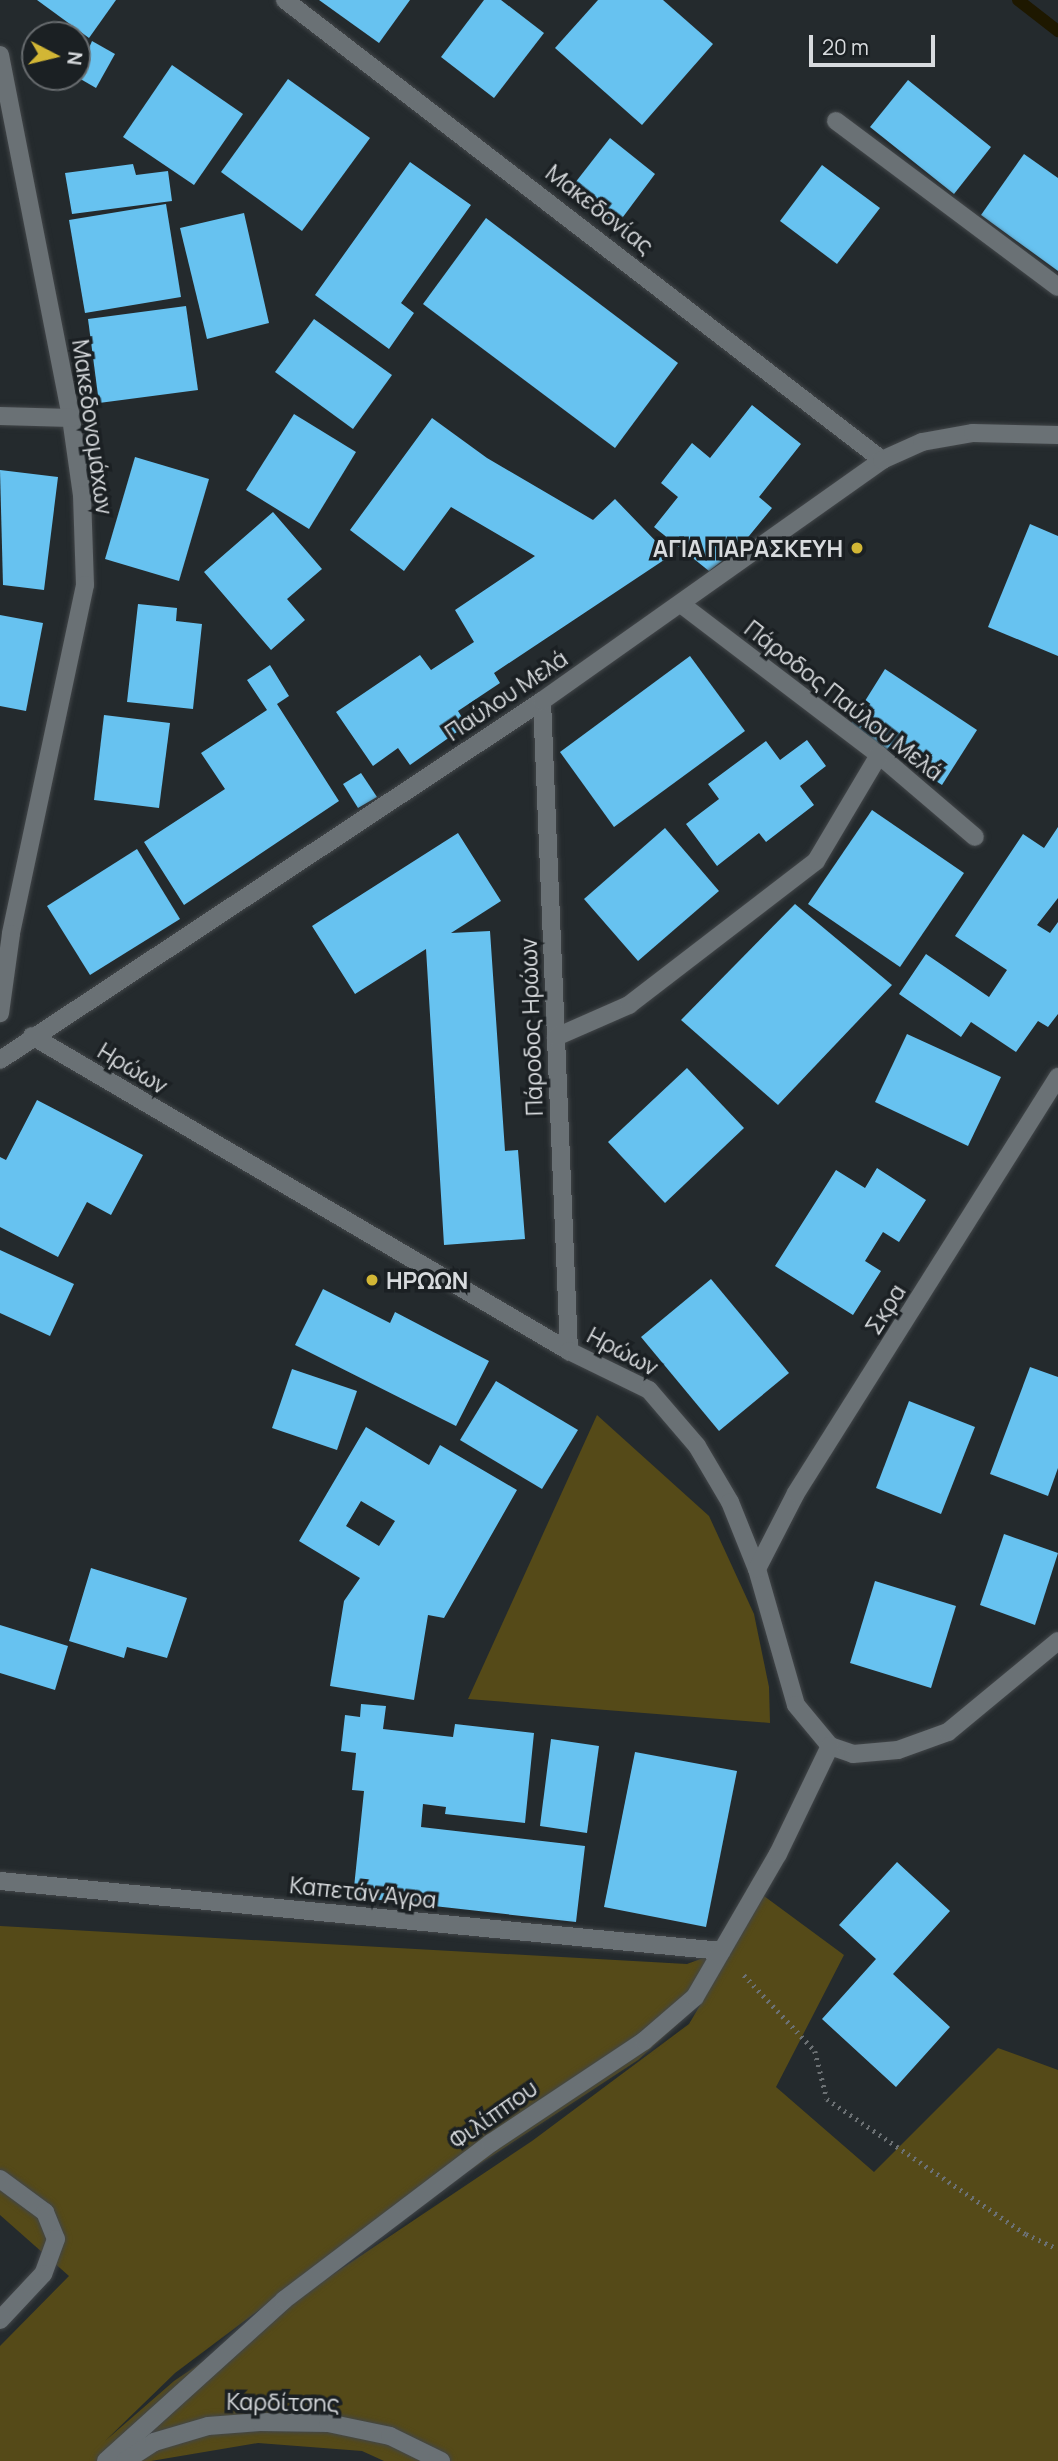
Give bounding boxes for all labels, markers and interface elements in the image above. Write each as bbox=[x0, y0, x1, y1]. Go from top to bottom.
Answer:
north arrow bbox=[21, 21, 91, 91]
scale bar bbox=[813, 21, 939, 65]
text: 20 m bbox=[822, 33, 869, 61]
text: N bbox=[61, 50, 89, 67]
street label: Μακεδονίας bbox=[541, 158, 659, 260]
street label: Μακεδονομάχων bbox=[67, 338, 119, 516]
place label: ΑΓΙΑ ΠΑΡΑΣΚΕΥΗ bbox=[653, 534, 843, 562]
marker: ΑΓΙΑ ΠΑΡΑΣΚΕΥΗ bbox=[849, 540, 865, 556]
street label: Πάροδος Παύλου Μελά bbox=[740, 614, 948, 786]
street label: Παύλου Μελά bbox=[439, 644, 573, 746]
street label: Πάροδος Ηρώων bbox=[514, 937, 548, 1117]
street label: Ηρώων bbox=[93, 1036, 173, 1100]
place label: ΗΡΩΩΝ bbox=[386, 1266, 468, 1294]
marker: ΗΡΩΩΝ bbox=[364, 1272, 380, 1288]
street label: Σκρα bbox=[859, 1279, 911, 1339]
street label: Ηρώων bbox=[583, 1321, 663, 1381]
street label: Καπετάν Άγρα bbox=[288, 1871, 438, 1913]
street label: Φιλίππου bbox=[444, 2074, 542, 2154]
street label: Καρδίτσης bbox=[226, 2387, 340, 2417]

